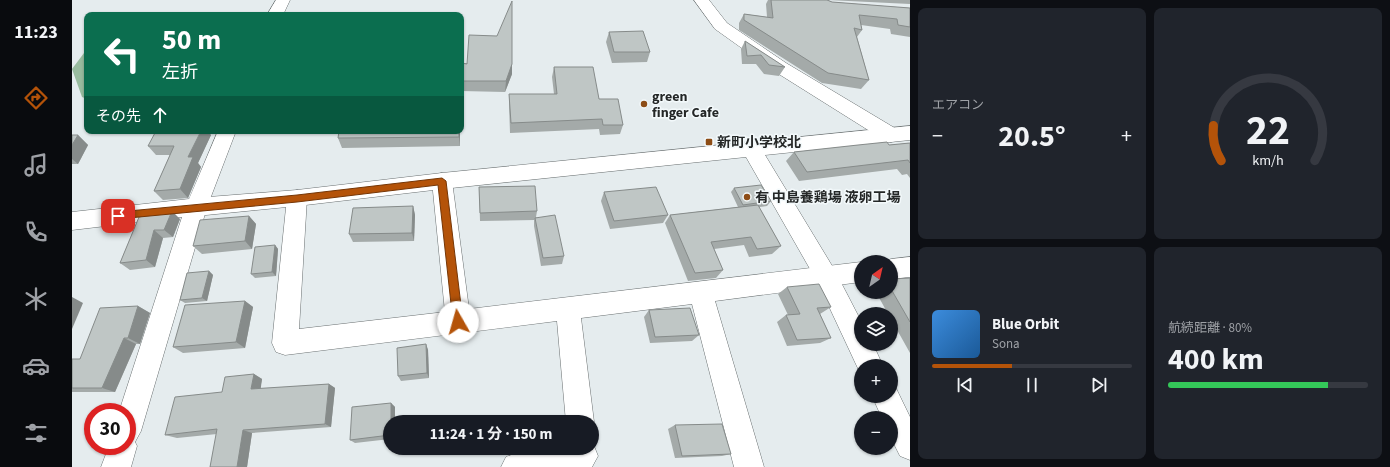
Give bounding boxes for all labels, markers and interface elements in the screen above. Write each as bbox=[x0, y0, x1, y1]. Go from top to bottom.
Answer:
text: 11:23 bbox=[14, 20, 58, 45]
text: 50 m bbox=[162, 20, 221, 60]
icon: left bbox=[96, 28, 148, 80]
text: 左折 bbox=[162, 60, 198, 85]
icon: directions bbox=[22, 84, 50, 112]
place label: green finger Cafe bbox=[652, 87, 719, 123]
text: エアコン bbox=[932, 96, 984, 114]
marker: green finger Cafe bbox=[639, 99, 649, 109]
text: 22 bbox=[1246, 101, 1290, 161]
icon: ahead bbox=[149, 104, 171, 126]
text: その先 bbox=[96, 106, 141, 127]
text: 20.5° bbox=[998, 115, 1066, 158]
text: − bbox=[932, 120, 943, 152]
text: + bbox=[1121, 120, 1132, 152]
place label: 新町小学校北 bbox=[717, 133, 801, 153]
marker: 新町小学校北 bbox=[704, 137, 714, 147]
text: km/h bbox=[1252, 150, 1284, 171]
icon: music bbox=[22, 151, 50, 179]
place label: 有 中島養鶏場 液卵工場 bbox=[755, 188, 901, 208]
marker: 有 中島養鶏場 液卵工場 bbox=[742, 192, 752, 202]
pin bbox=[101, 199, 135, 233]
icon: arrive bbox=[107, 205, 129, 227]
icon: phone bbox=[22, 218, 50, 246]
north arrow bbox=[854, 255, 898, 299]
map controls bbox=[854, 255, 898, 455]
icon: climate bbox=[22, 285, 50, 313]
position arrow bbox=[437, 301, 479, 343]
button: layers bbox=[854, 307, 898, 351]
text: Blue Orbit bbox=[992, 314, 1059, 335]
text: 航続距離 · 80% bbox=[1168, 319, 1252, 337]
text: Sona bbox=[992, 335, 1020, 353]
text: 400 km bbox=[1168, 338, 1264, 381]
icon: car bbox=[22, 352, 50, 380]
button: + bbox=[854, 359, 898, 403]
icon: previous bbox=[954, 374, 976, 396]
icon: pause bbox=[1021, 374, 1043, 396]
icon: next bbox=[1088, 374, 1110, 396]
speed limit sign: 30 bbox=[84, 403, 136, 455]
button: − bbox=[854, 411, 898, 455]
icon: filters bbox=[22, 419, 50, 447]
text: 11:24 · 1 分 · 150 m bbox=[430, 424, 552, 445]

